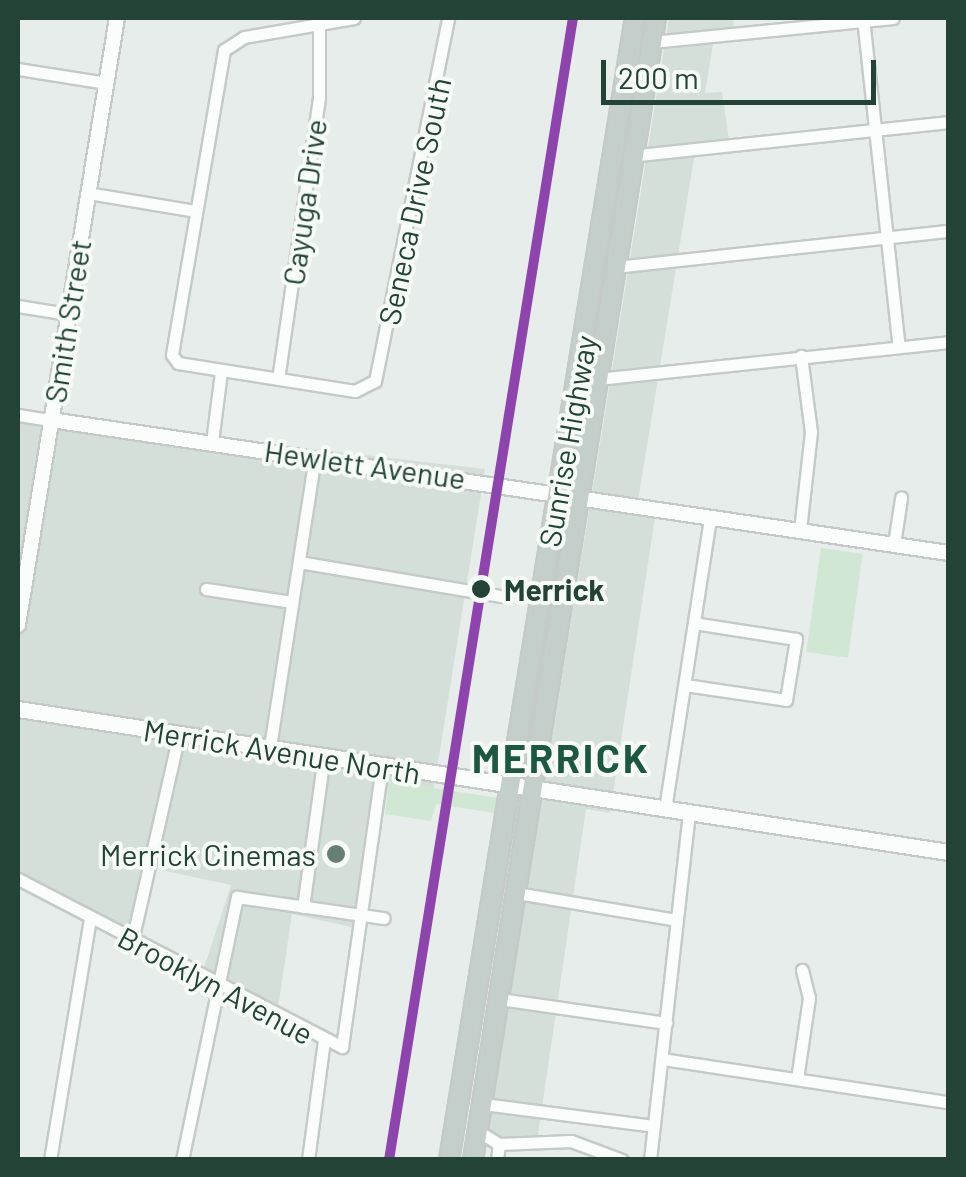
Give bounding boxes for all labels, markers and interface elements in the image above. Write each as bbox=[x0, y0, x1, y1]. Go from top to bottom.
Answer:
scale bar bbox=[606, 40, 881, 102]
text: 200 m bbox=[618, 59, 699, 95]
street label: Seneca Drive South bbox=[370, 74, 458, 328]
street label: Cayuga Drive bbox=[275, 117, 333, 287]
street label: Smith Street bbox=[36, 237, 98, 405]
street label: Sunrise Highway bbox=[531, 332, 603, 550]
street label: Hewlett Avenue bbox=[262, 432, 468, 496]
place label: Merrick bbox=[504, 571, 605, 607]
marker: Merrick bbox=[468, 576, 494, 602]
street label: Merrick Avenue North bbox=[141, 711, 423, 791]
district label: MERRICK bbox=[472, 733, 650, 781]
place label: Merrick Cinemas bbox=[100, 836, 316, 872]
marker: Merrick Cinemas bbox=[325, 843, 347, 865]
street label: Brooklyn Avenue bbox=[112, 919, 320, 1051]

